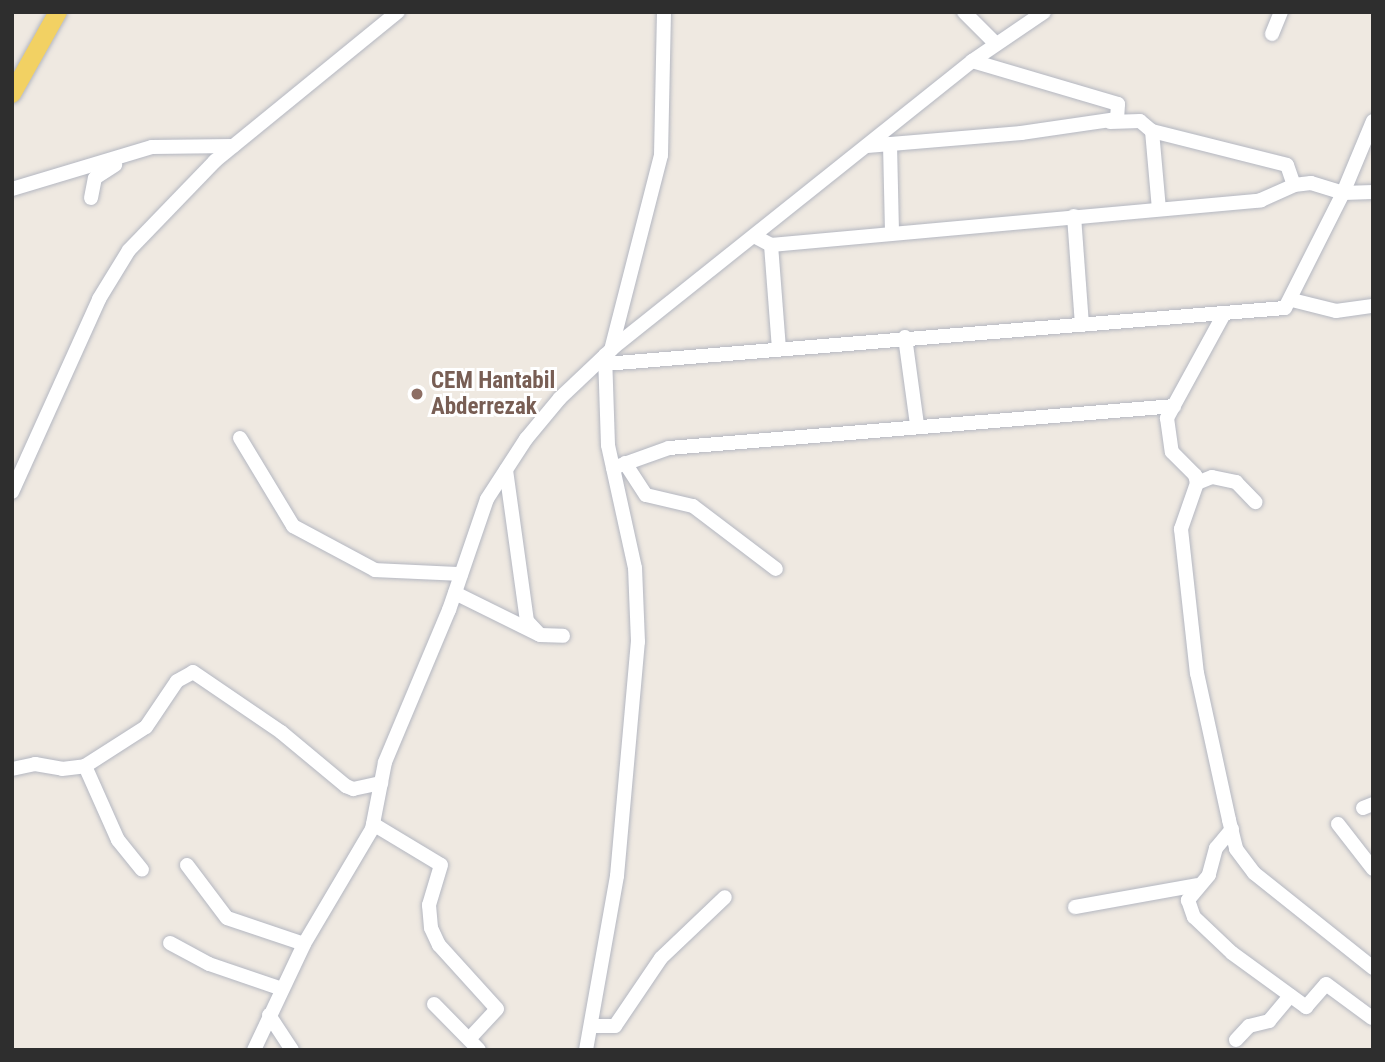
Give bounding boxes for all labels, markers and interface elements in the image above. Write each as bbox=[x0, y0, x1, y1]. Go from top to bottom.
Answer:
place label: CEM Hantabil Abderrezak bbox=[431, 367, 555, 421]
marker: CEM Hantabil Abderrezak bbox=[409, 386, 425, 402]

